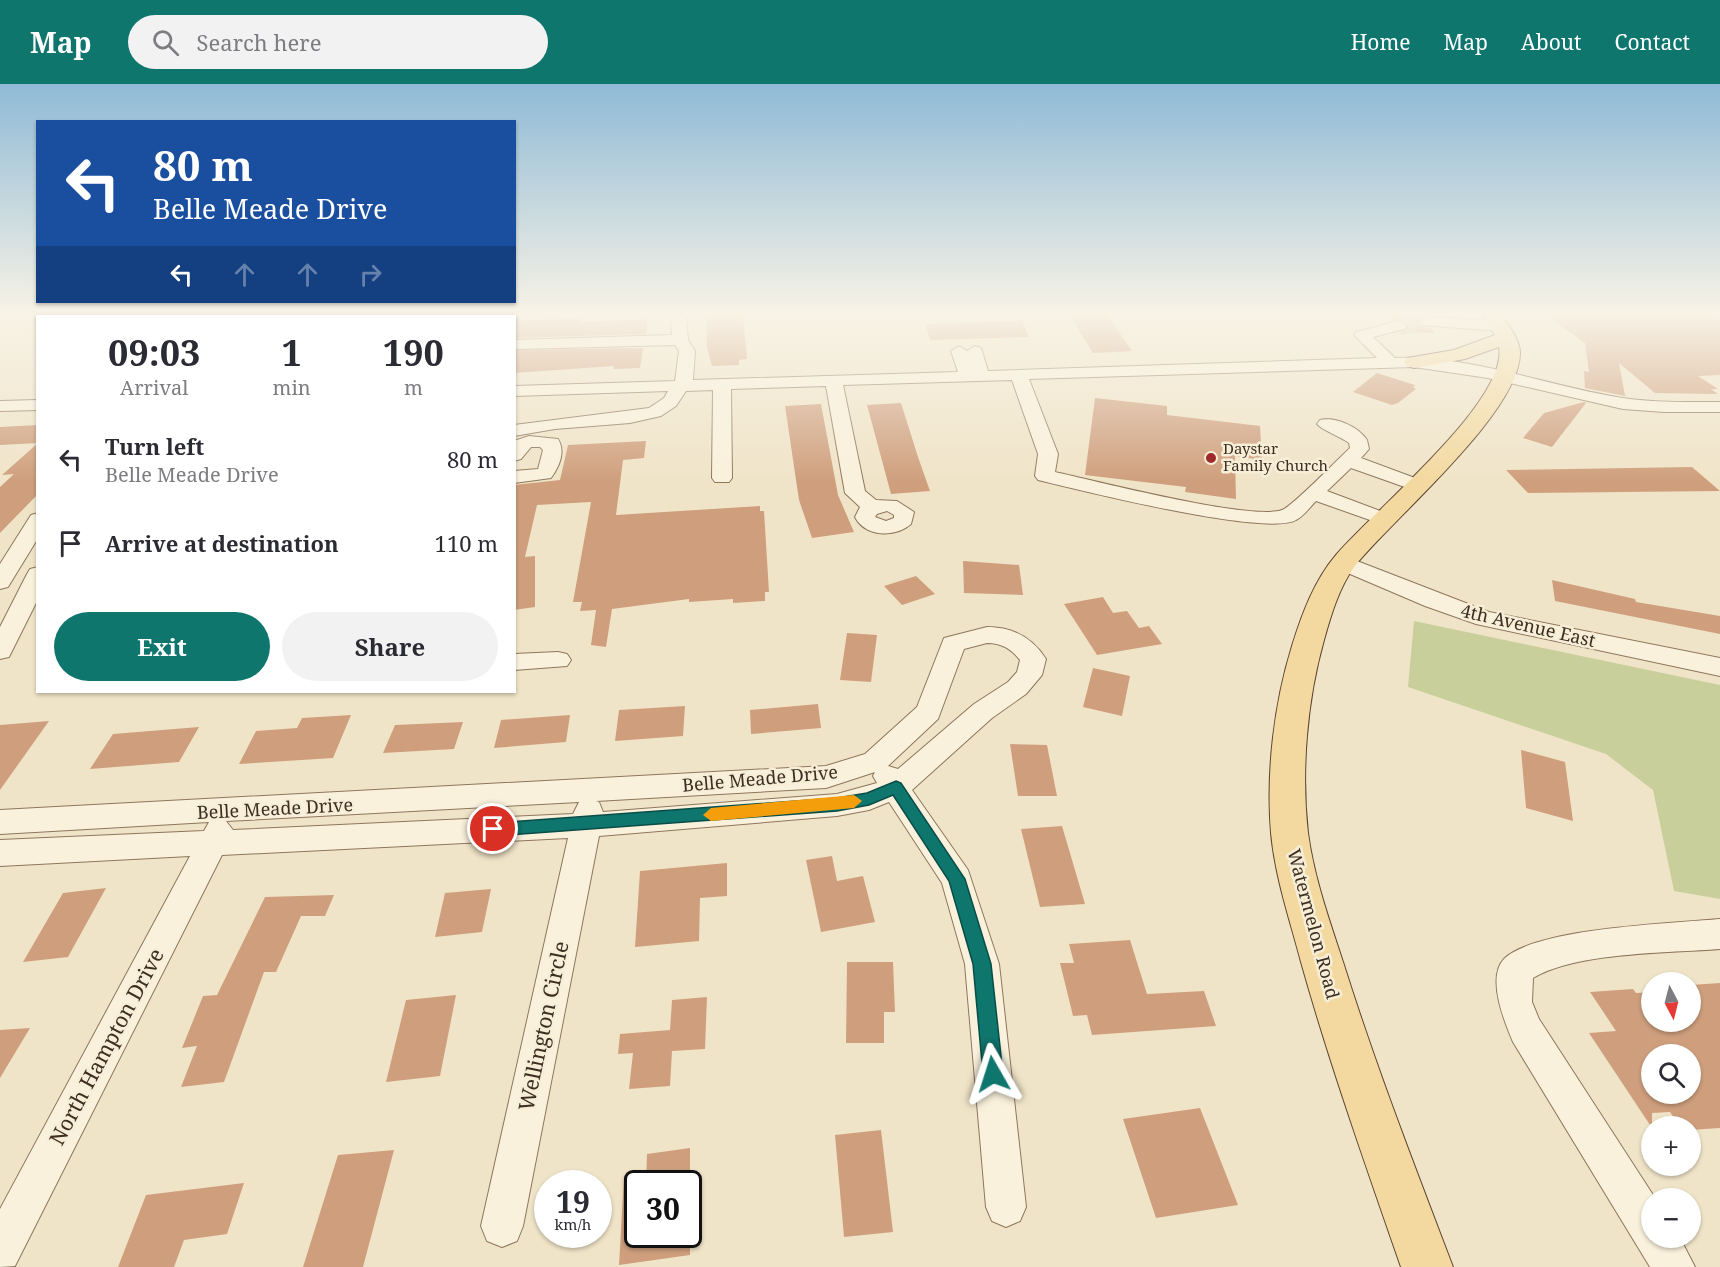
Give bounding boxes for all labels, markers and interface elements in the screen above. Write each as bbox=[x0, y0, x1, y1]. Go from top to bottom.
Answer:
search box bbox=[128, 15, 548, 69]
text: Map bbox=[30, 23, 92, 61]
icon: search bbox=[149, 26, 182, 59]
text: Search here bbox=[197, 27, 321, 57]
text: Home bbox=[1351, 28, 1411, 56]
text: Map bbox=[1444, 28, 1488, 56]
text: About bbox=[1521, 28, 1582, 56]
text: Contact bbox=[1615, 28, 1690, 56]
text: 80 m bbox=[153, 136, 253, 193]
icon: left bbox=[54, 144, 132, 222]
text: Belle Meade Drive bbox=[153, 190, 387, 227]
icon: left bbox=[165, 258, 198, 291]
icon: ahead bbox=[228, 258, 261, 291]
icon: ahead bbox=[291, 258, 324, 291]
icon: right bbox=[354, 258, 387, 291]
text: 09:03 bbox=[108, 328, 200, 377]
text: 1 bbox=[281, 328, 302, 377]
text: 190 bbox=[383, 328, 444, 377]
text: Arrival bbox=[120, 374, 188, 401]
text: min bbox=[273, 374, 311, 401]
text: m bbox=[404, 374, 423, 401]
text: Turn left bbox=[105, 431, 204, 461]
place label: Daystar Family Church bbox=[1223, 438, 1328, 475]
icon: left bbox=[54, 443, 87, 476]
text: 80 m bbox=[447, 444, 498, 474]
marker: Daystar Family Church bbox=[1204, 451, 1218, 465]
text: Belle Meade Drive bbox=[105, 461, 279, 488]
icon: arrive bbox=[54, 527, 87, 560]
text: Arrive at destination bbox=[105, 528, 339, 558]
text: 110 m bbox=[435, 528, 498, 558]
street label: 4th Avenue East bbox=[1459, 598, 1598, 652]
button: Exit bbox=[54, 612, 270, 681]
button: Share bbox=[282, 612, 498, 681]
street label: Belle Meade Drive bbox=[681, 759, 839, 797]
street label: Belle Meade Drive bbox=[196, 792, 354, 824]
pin bbox=[467, 803, 518, 854]
icon: arrive bbox=[476, 812, 509, 845]
street label: Watermelon Road bbox=[1282, 846, 1346, 1001]
street label: Wellington Circle bbox=[511, 938, 575, 1113]
street label: North Hampton Drive bbox=[42, 943, 170, 1150]
north arrow bbox=[1641, 972, 1701, 1032]
map controls bbox=[1641, 972, 1701, 1248]
position arrow bbox=[961, 1042, 1025, 1106]
button: search bbox=[1641, 1044, 1701, 1104]
button: + bbox=[1641, 1116, 1701, 1176]
speed limit sign: 30 bbox=[624, 1170, 702, 1248]
text: 19 bbox=[556, 1181, 590, 1222]
button: − bbox=[1641, 1188, 1701, 1248]
text: km/h bbox=[555, 1214, 591, 1234]

